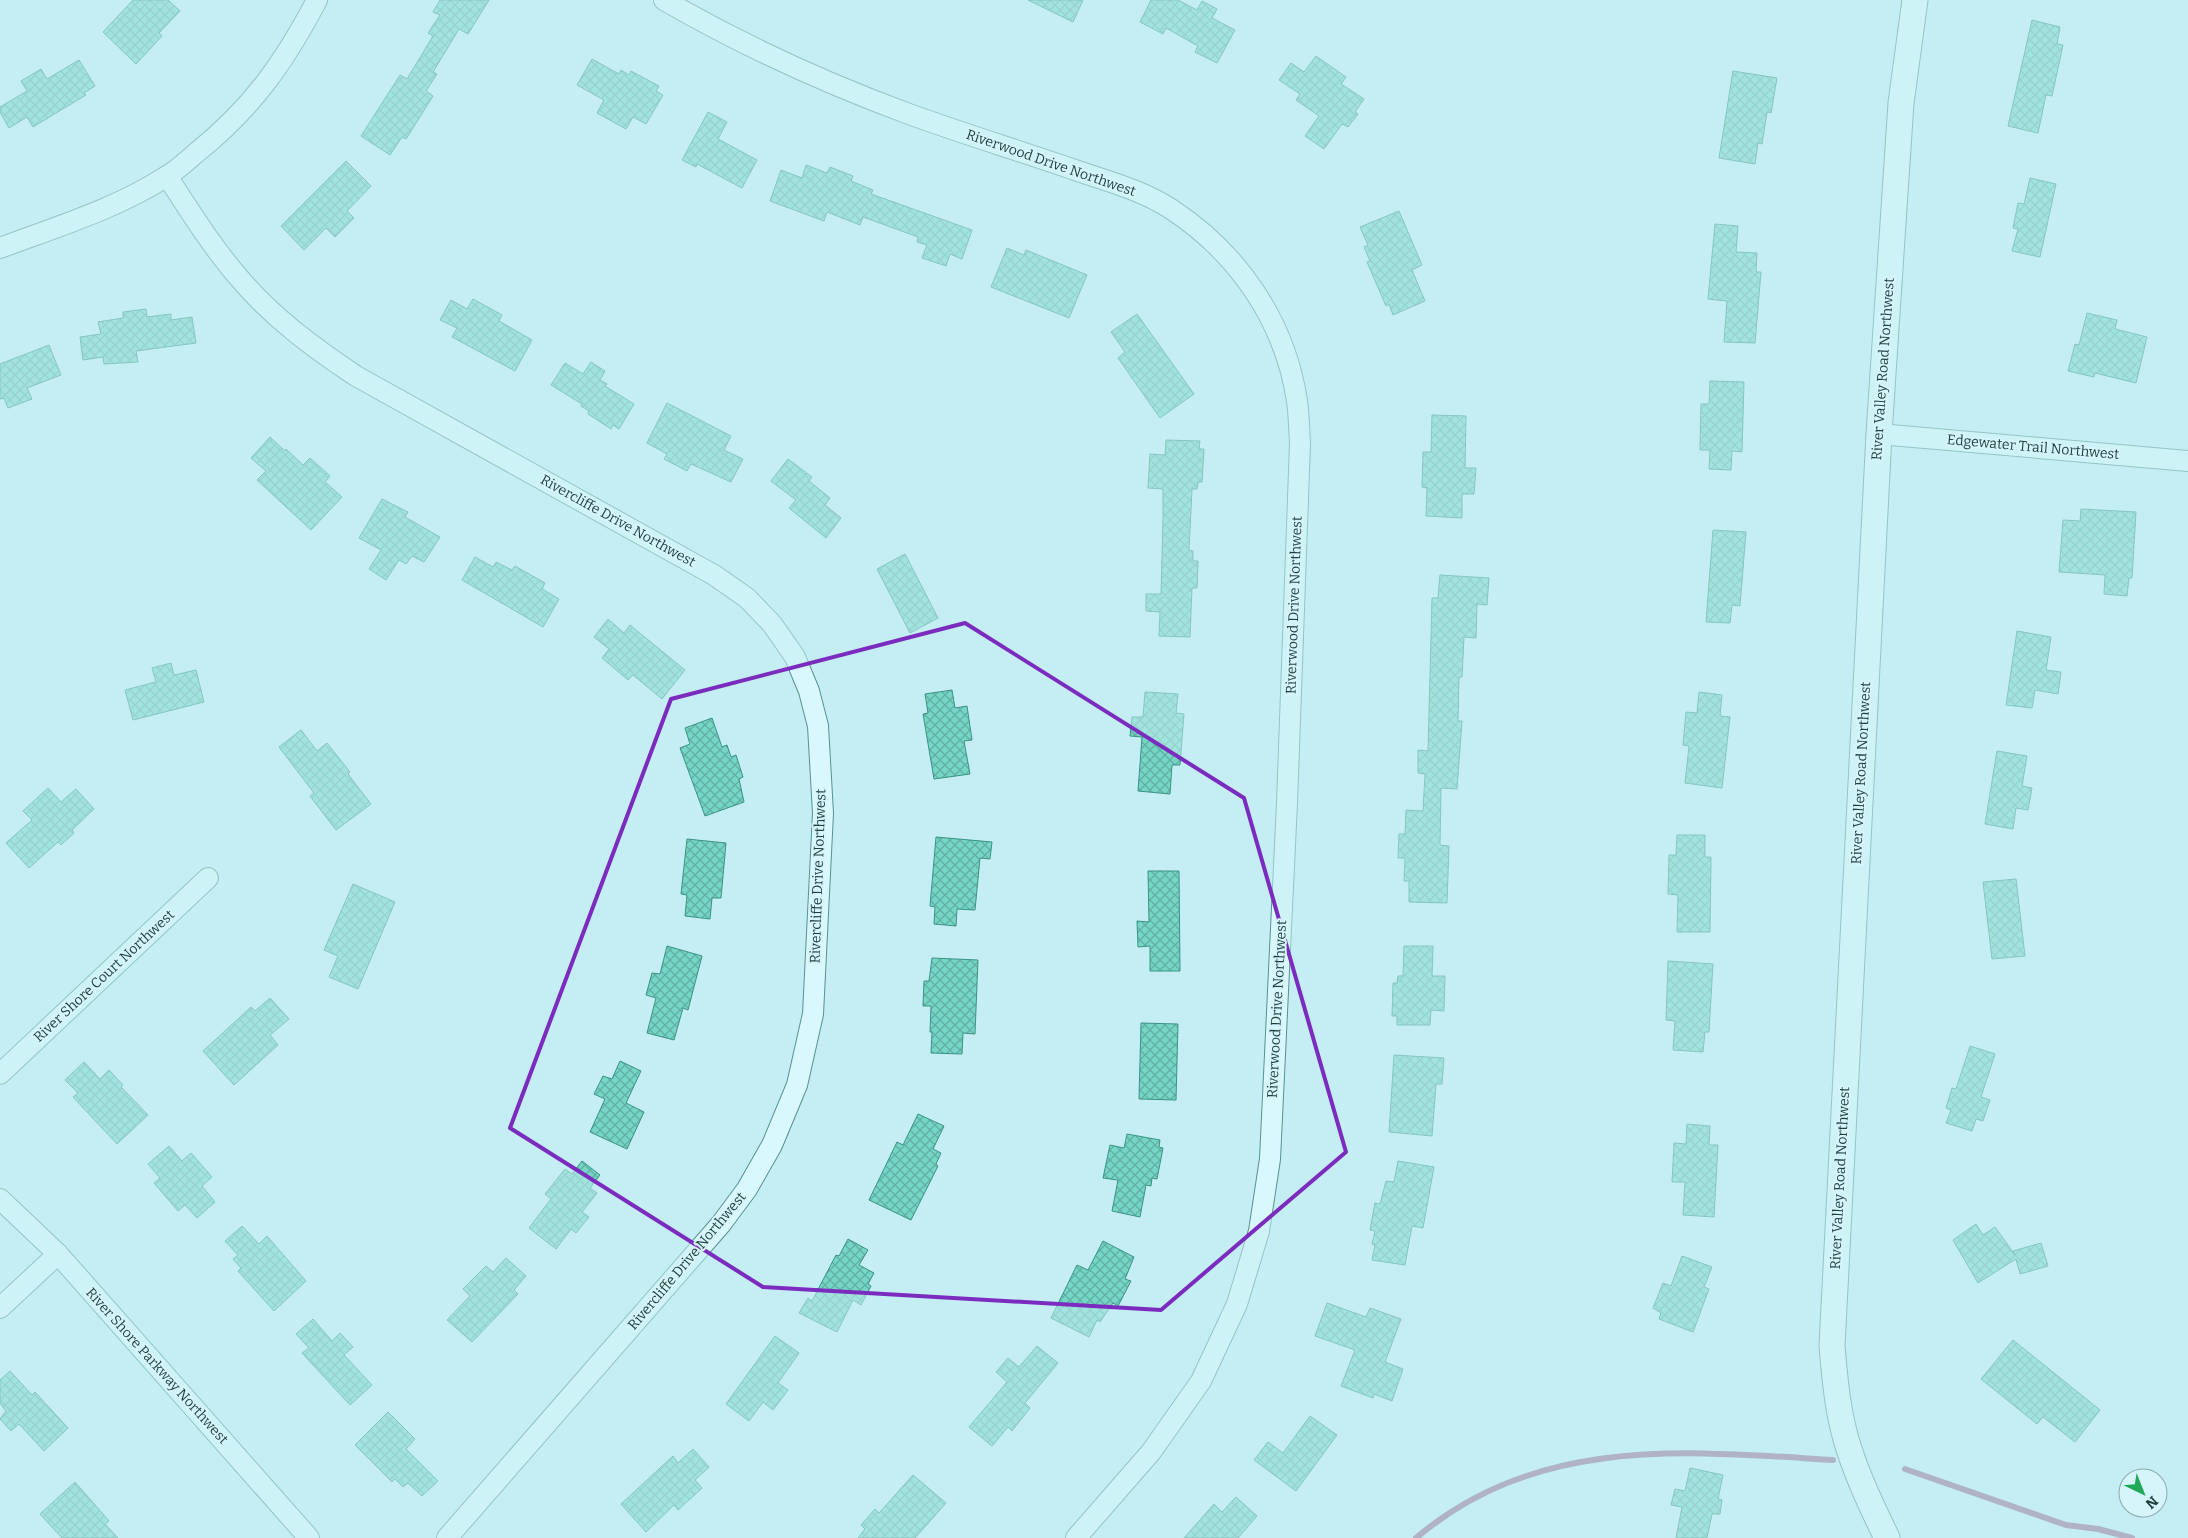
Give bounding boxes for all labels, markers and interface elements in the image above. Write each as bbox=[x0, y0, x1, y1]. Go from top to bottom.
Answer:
street label: Riverwood Drive Northwest bbox=[964, 126, 1138, 200]
street label: River Valley Road Northwest bbox=[1868, 277, 1898, 461]
street label: Edgewater Trail Northwest bbox=[1946, 431, 2120, 463]
street label: Rivercliffe Drive Northwest bbox=[538, 471, 698, 571]
street label: Riverwood Drive Northwest bbox=[1282, 516, 1306, 694]
street label: River Valley Road Northwest bbox=[1848, 681, 1874, 865]
street label: Rivercliffe Drive Northwest bbox=[806, 788, 830, 964]
street label: River Shore Court Northwest bbox=[30, 906, 178, 1046]
street label: Riverwood Drive Northwest bbox=[1264, 920, 1290, 1098]
street label: River Valley Road Northwest bbox=[1827, 1086, 1853, 1270]
street label: Rivercliffe Drive Northwest bbox=[624, 1189, 750, 1333]
street label: River Shore Parkway Northwest bbox=[82, 1284, 232, 1448]
north arrow bbox=[2118, 1468, 2168, 1518]
text: N bbox=[2142, 1492, 2161, 1512]

